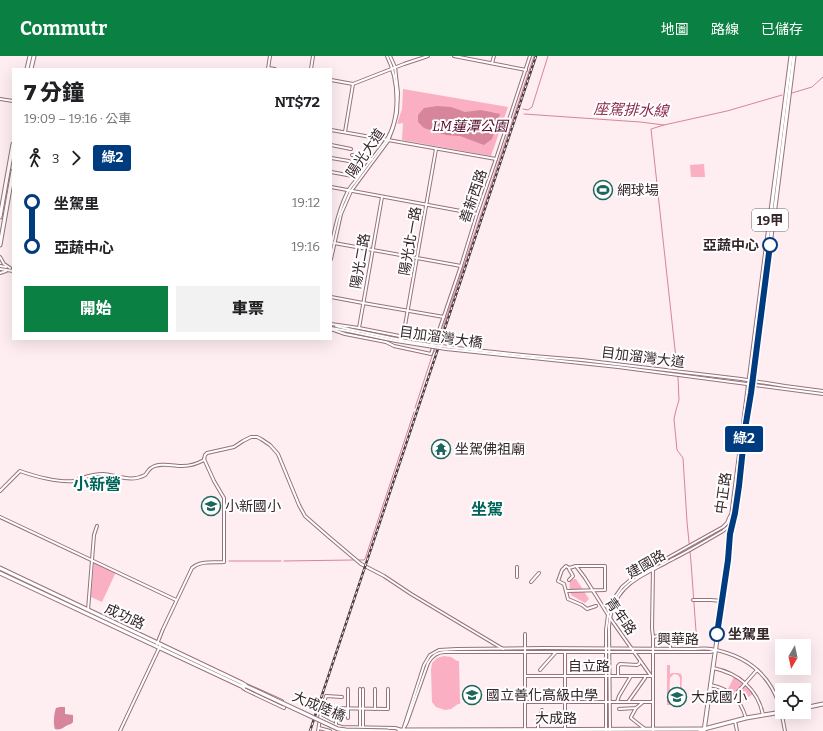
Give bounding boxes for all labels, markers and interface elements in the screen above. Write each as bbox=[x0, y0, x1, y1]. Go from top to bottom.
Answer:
text: Commutr bbox=[20, 17, 107, 40]
text: 地圖 bbox=[661, 21, 689, 38]
text: 路線 bbox=[711, 21, 739, 38]
text: 已儲存 bbox=[761, 21, 803, 38]
text: 7 分鐘 bbox=[24, 79, 84, 106]
text: NT$72 bbox=[274, 93, 320, 111]
water label: 座駕排水線 bbox=[593, 100, 671, 120]
text: 19:09 – 19:16 · 公車 bbox=[24, 111, 131, 126]
park label: LM蓮潭公園 bbox=[432, 118, 510, 135]
street label: 陽光大道 bbox=[343, 125, 388, 181]
icon: walk bbox=[24, 147, 46, 169]
icon: forward bbox=[65, 147, 87, 169]
text: 綠2 bbox=[101, 149, 123, 166]
text: 3 bbox=[52, 151, 59, 166]
street label: 善新西路 bbox=[456, 167, 491, 225]
sports icon: 網球場 bbox=[592, 179, 614, 201]
place label: 網球場 bbox=[617, 182, 659, 199]
text: 坐駕里 bbox=[54, 195, 99, 213]
text: 19:12 bbox=[292, 195, 320, 210]
street label: 陽光北一路 bbox=[396, 205, 425, 277]
road number: 19甲 bbox=[752, 209, 788, 231]
street label: 陽光二路 bbox=[347, 232, 374, 290]
place label: 亞蔬中心 bbox=[703, 237, 759, 254]
marker: 亞蔬中心 bbox=[762, 237, 778, 253]
text: 亞蔬中心 bbox=[54, 239, 114, 257]
text: 19:16 bbox=[291, 239, 320, 254]
button: 開始 bbox=[24, 286, 168, 332]
button: 車票 bbox=[176, 286, 320, 332]
street label: 目加溜灣大橋 bbox=[398, 323, 484, 352]
street label: 目加溜灣大道 bbox=[600, 344, 686, 371]
line badge: 綠2 bbox=[726, 426, 762, 452]
text: 綠2 bbox=[733, 430, 755, 447]
temple icon: 坐駕佛祖廟 bbox=[430, 438, 452, 460]
place label: 坐駕佛祖廟 bbox=[455, 441, 525, 458]
street label: 中正路 bbox=[712, 471, 735, 515]
district label: 小新營 bbox=[73, 475, 121, 494]
school or university icon: 小新國小 bbox=[200, 495, 222, 517]
place label: 小新國小 bbox=[225, 498, 281, 515]
district label: 坐駕 bbox=[471, 500, 503, 519]
street label: 建國路 bbox=[624, 547, 669, 582]
street label: 青年路 bbox=[602, 594, 640, 638]
street label: 成功路 bbox=[102, 600, 147, 633]
marker: 坐駕里 bbox=[709, 626, 725, 642]
place label: 坐駕里 bbox=[728, 626, 770, 643]
street label: 興華路 bbox=[657, 631, 699, 648]
north arrow bbox=[775, 639, 811, 675]
map controls bbox=[775, 639, 811, 719]
street label: 自立路 bbox=[568, 658, 610, 675]
button: locate bbox=[775, 683, 811, 719]
school or university icon: 國立善化高級中學 bbox=[461, 684, 483, 706]
school or university icon: 大成國小 bbox=[666, 686, 688, 708]
place label: 國立善化高級中學 bbox=[486, 687, 598, 704]
street label: 大成陸橋 bbox=[290, 688, 348, 725]
place label: 大成國小 bbox=[691, 689, 747, 706]
street label: 大成路 bbox=[535, 710, 577, 727]

